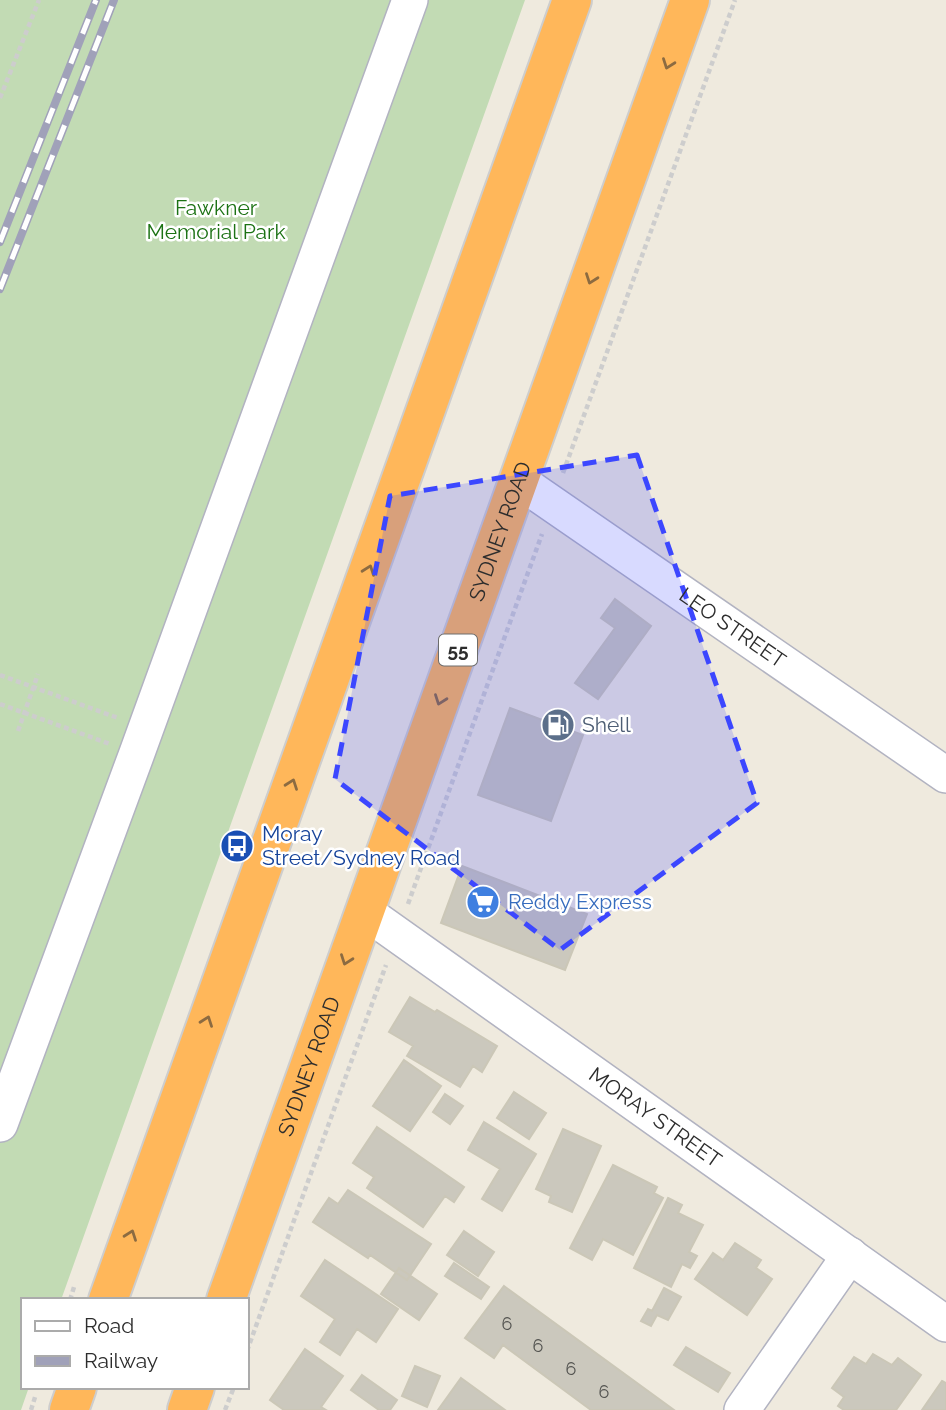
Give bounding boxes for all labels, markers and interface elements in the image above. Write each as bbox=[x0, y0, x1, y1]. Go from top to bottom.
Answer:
one-way arrow bbox=[662, 58, 676, 70]
park label: Fawkner Memorial Park bbox=[146, 195, 286, 244]
one-way arrow bbox=[585, 272, 599, 284]
street label: SYDNEY ROAD bbox=[463, 458, 536, 605]
one-way arrow bbox=[360, 564, 374, 576]
street label: LEO STREET bbox=[675, 582, 791, 673]
road number: 55 bbox=[439, 635, 477, 666]
one-way arrow bbox=[434, 694, 448, 706]
fuel station icon: Shell bbox=[539, 706, 577, 744]
place label: Shell bbox=[582, 712, 631, 737]
one-way arrow bbox=[284, 778, 298, 790]
place label: Moray Street/Sydney Road bbox=[262, 821, 460, 870]
bus stop icon: Moray Street/Sydney Road bbox=[218, 827, 256, 865]
supermarket icon: Reddy Express bbox=[464, 883, 502, 921]
place label: Reddy Express bbox=[508, 889, 652, 914]
one-way arrow bbox=[340, 954, 354, 966]
street label: SYDNEY ROAD bbox=[272, 993, 345, 1139]
one-way arrow bbox=[199, 1016, 213, 1028]
street label: MORAY STREET bbox=[584, 1062, 727, 1173]
one-way arrow bbox=[123, 1230, 137, 1242]
legend bbox=[21, 1298, 248, 1389]
text: Road bbox=[84, 1313, 134, 1338]
house number: 6 bbox=[502, 1313, 513, 1334]
house number: 6 bbox=[533, 1335, 544, 1356]
text: Railway bbox=[84, 1348, 158, 1373]
house number: 6 bbox=[566, 1358, 577, 1379]
house number: 6 bbox=[599, 1381, 610, 1402]

